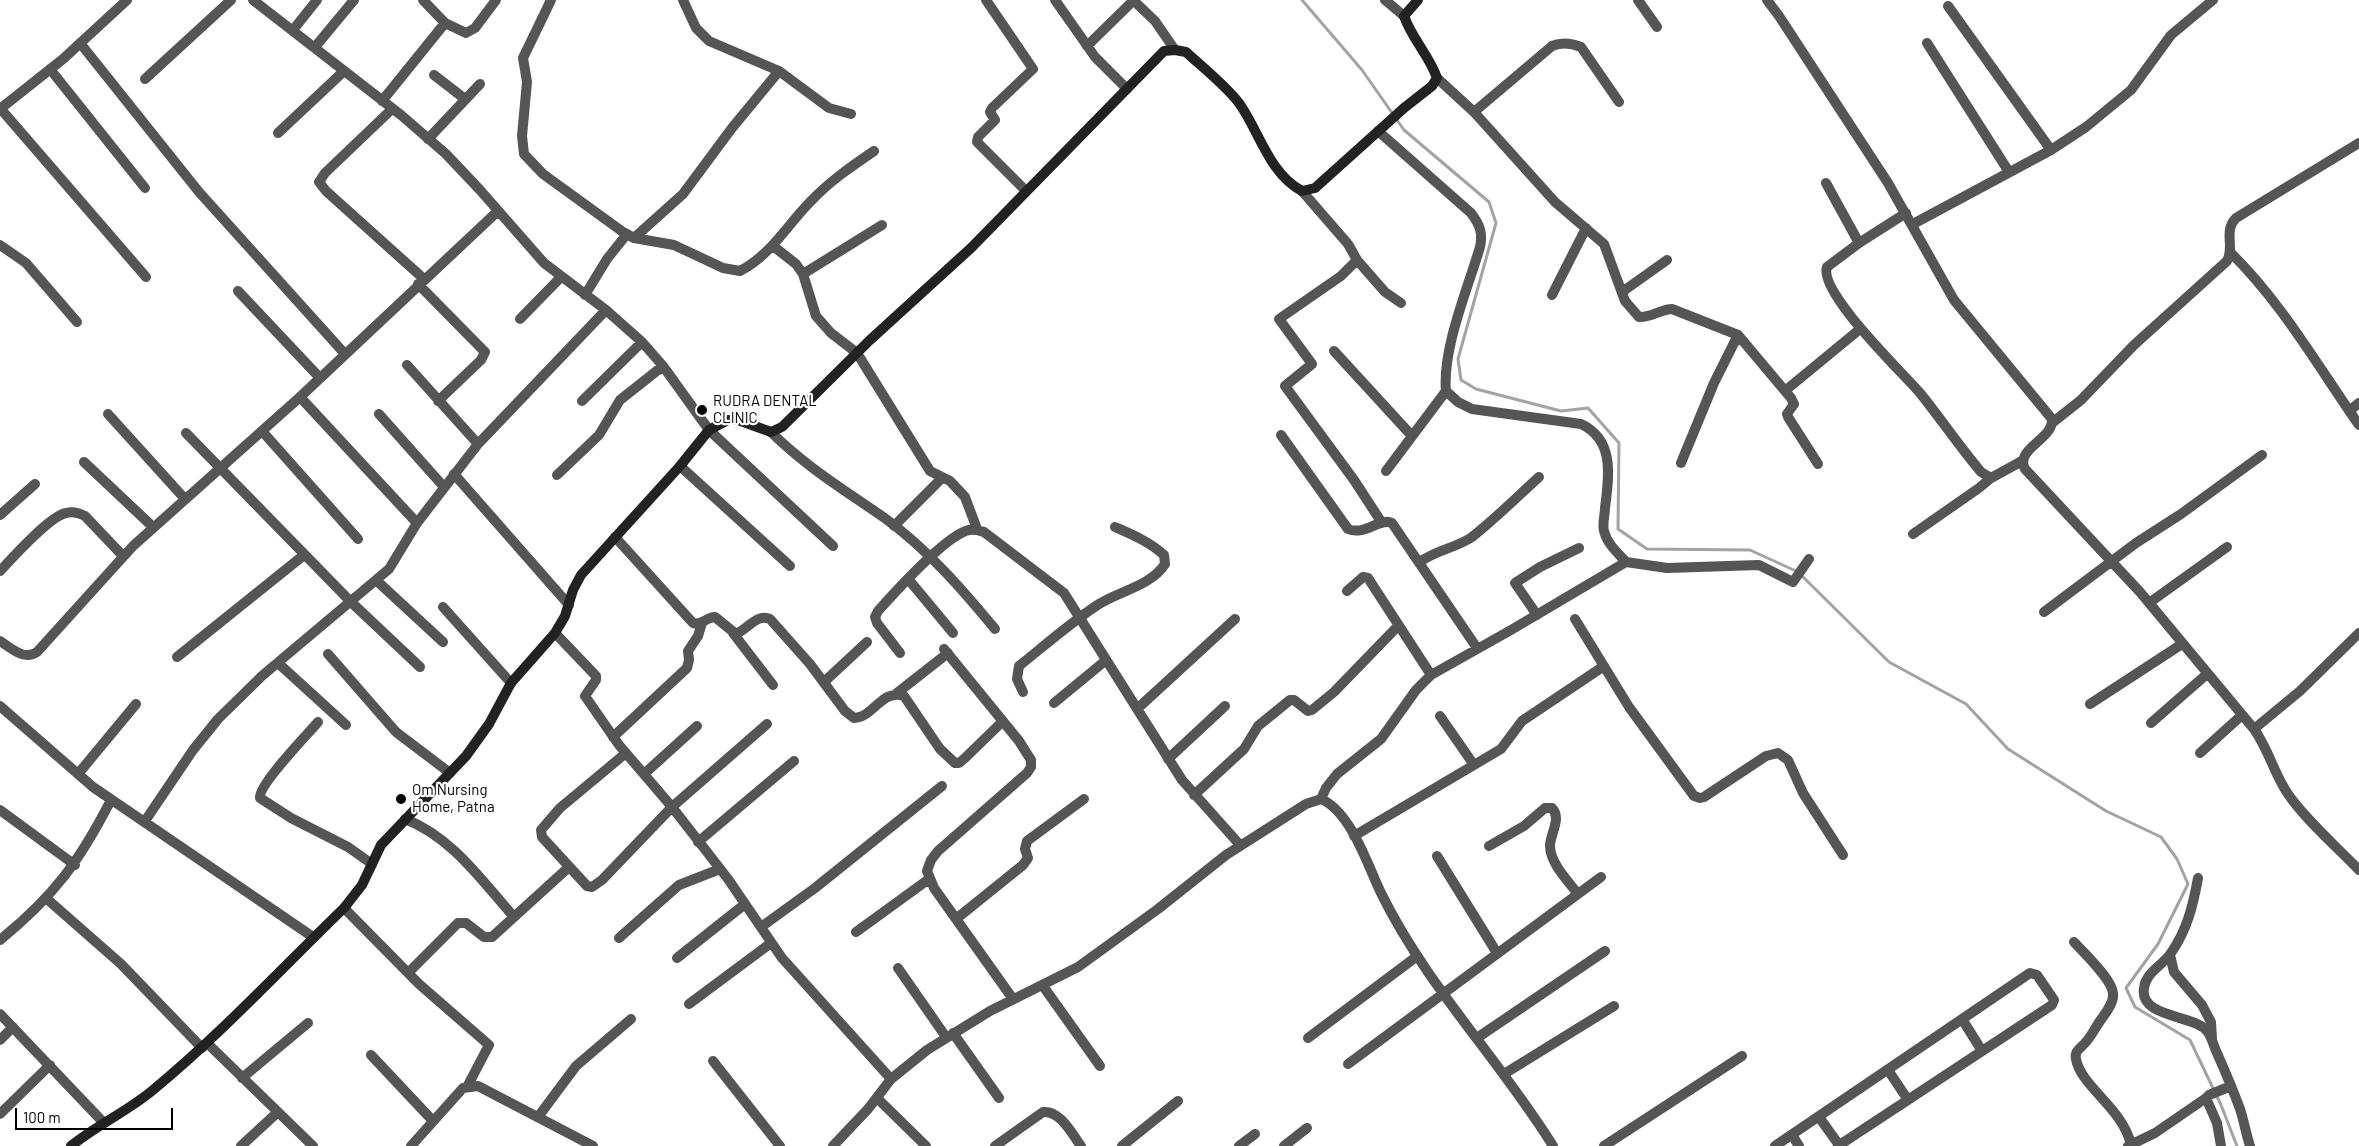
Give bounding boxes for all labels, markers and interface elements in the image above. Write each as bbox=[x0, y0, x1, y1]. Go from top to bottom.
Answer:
place label: RUDRA DENTAL CLINIC bbox=[713, 392, 817, 427]
marker: RUDRA DENTAL CLINIC bbox=[695, 403, 709, 417]
place label: Om Nursing Home, Patna bbox=[412, 781, 495, 816]
marker: Om Nursing Home, Patna bbox=[394, 792, 408, 806]
scale bar bbox=[18, 1098, 175, 1130]
text: 100 m bbox=[23, 1108, 61, 1126]

